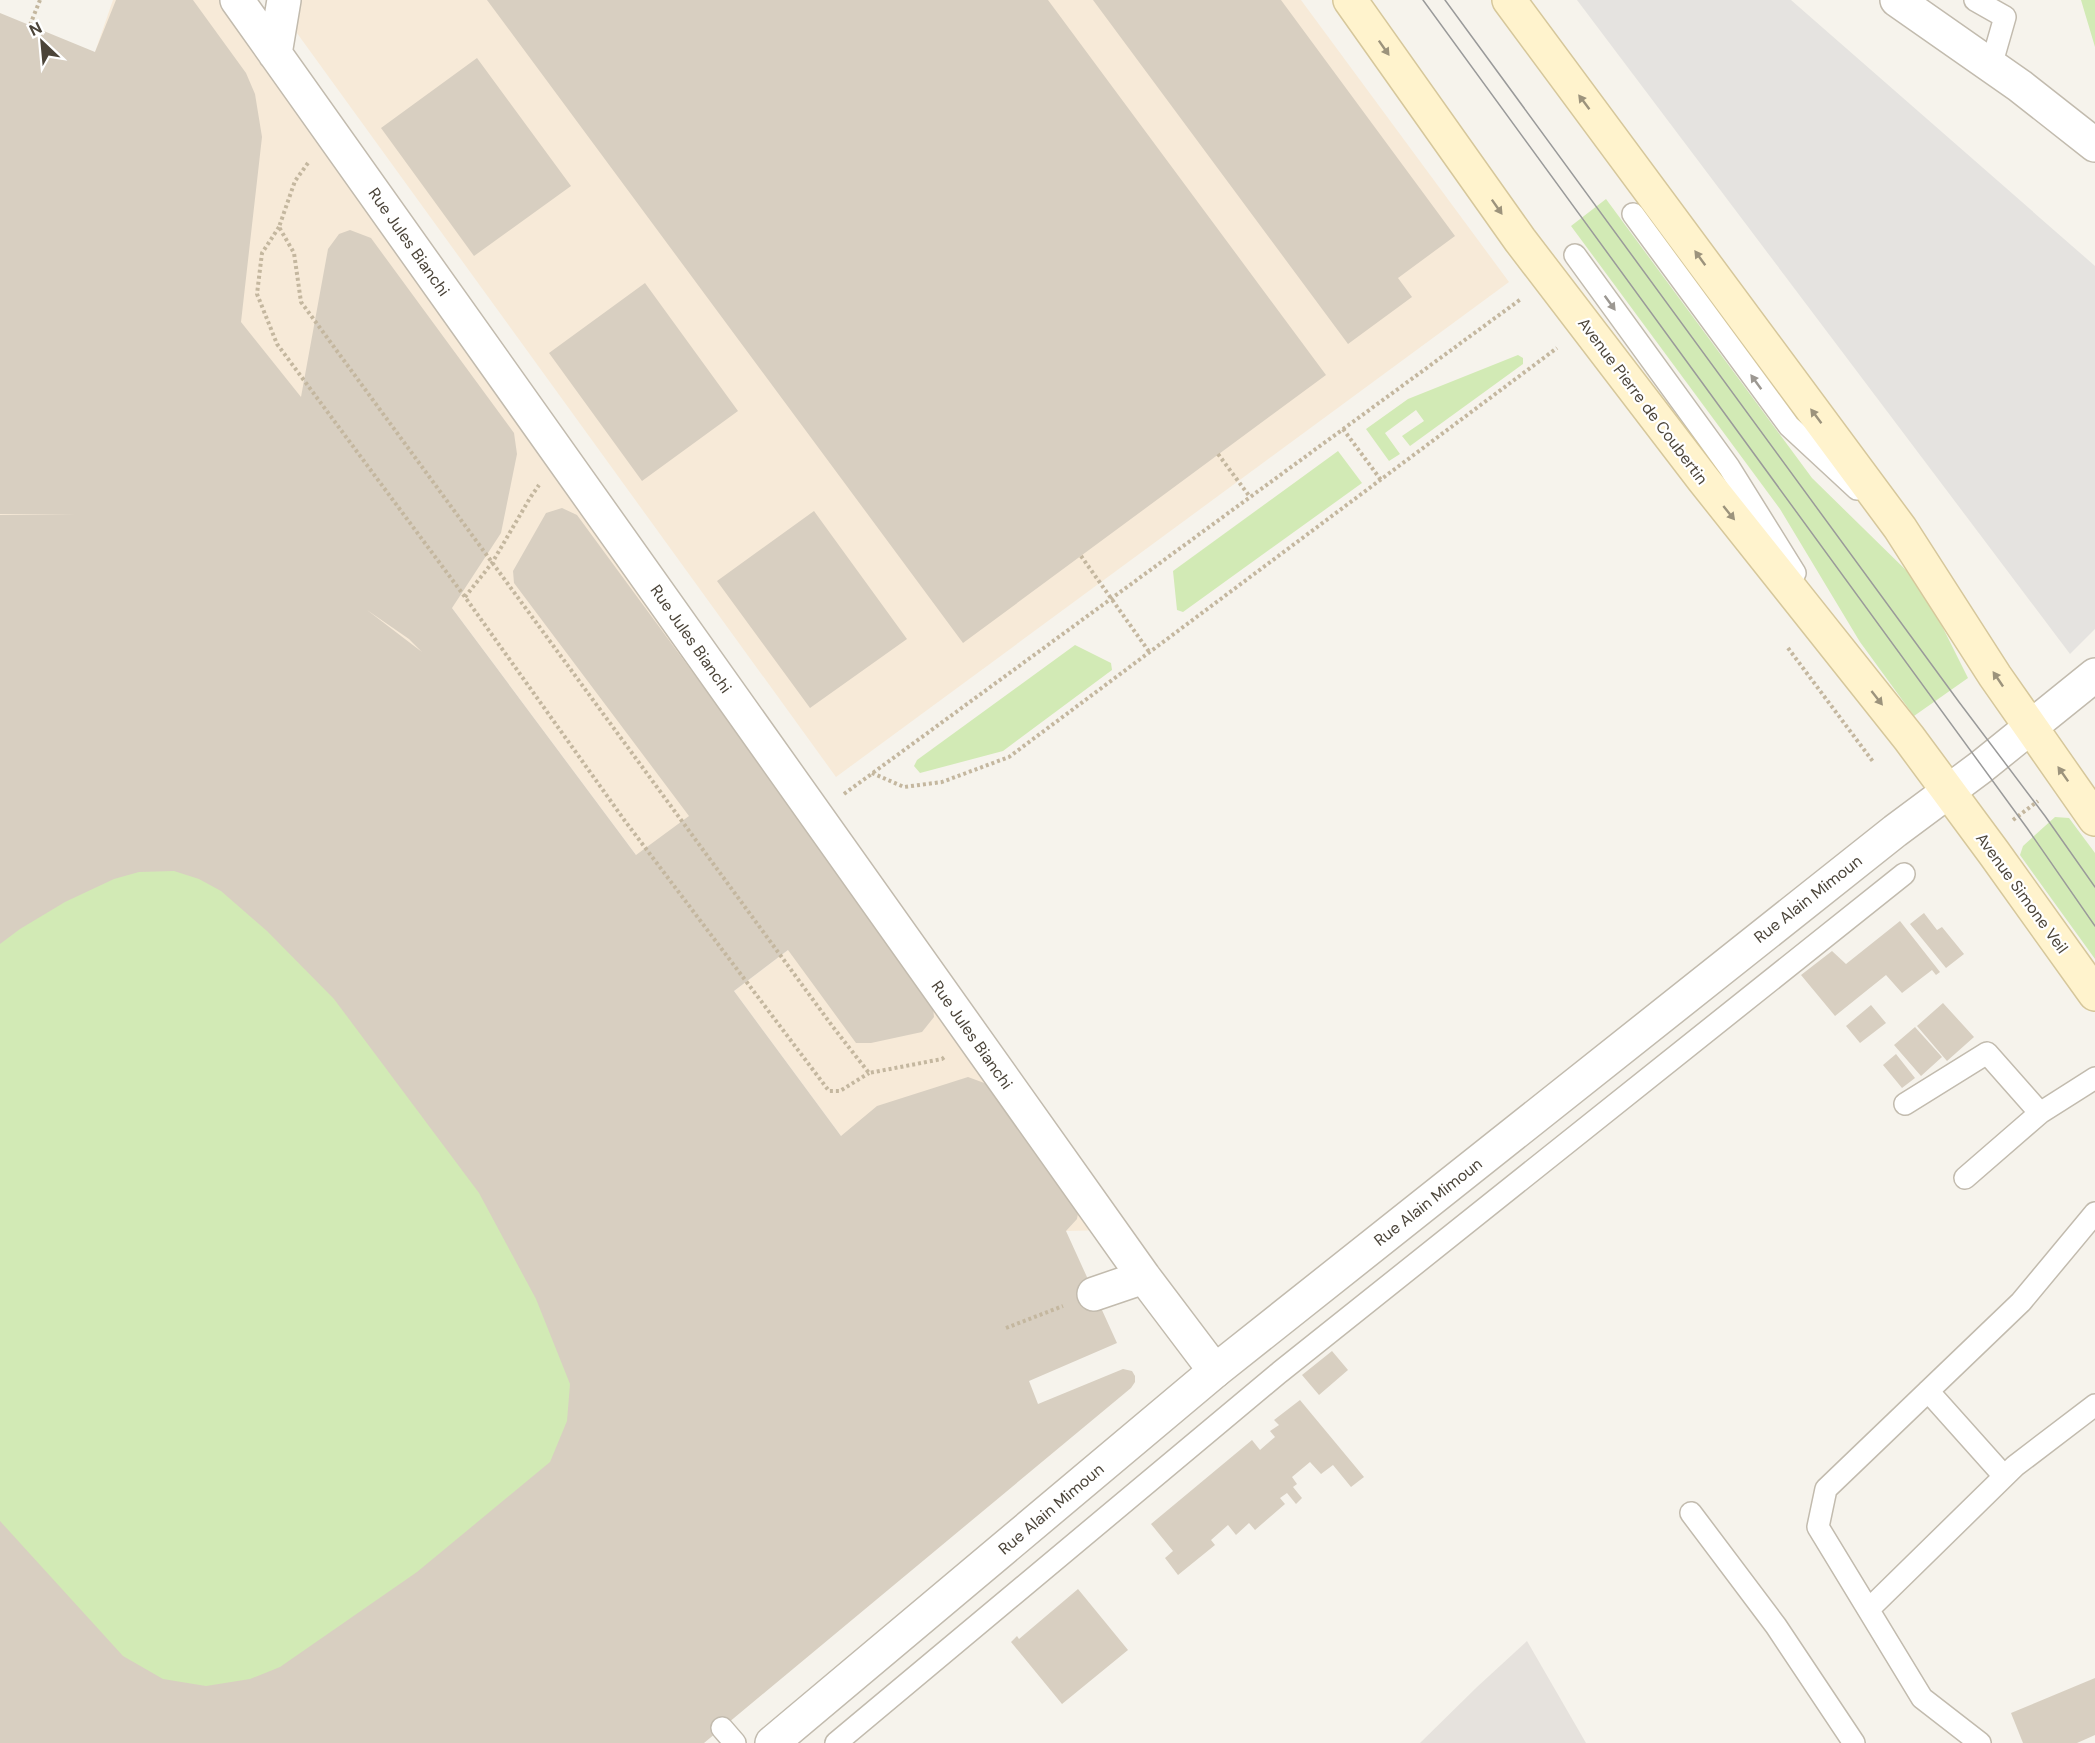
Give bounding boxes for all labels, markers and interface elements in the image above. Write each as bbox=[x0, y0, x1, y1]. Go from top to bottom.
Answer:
north arrow bbox=[12, 12, 72, 72]
text: N bbox=[26, 17, 45, 41]
one-way arrow bbox=[1378, 39, 1390, 55]
one-way arrow bbox=[1579, 94, 1591, 109]
street label: Rue Jules Bianchi bbox=[364, 184, 454, 300]
one-way arrow bbox=[1491, 198, 1503, 214]
one-way arrow bbox=[1694, 251, 1706, 267]
one-way arrow bbox=[1604, 294, 1616, 310]
street label: Avenue Pierre de Coubertin bbox=[1573, 313, 1713, 489]
one-way arrow bbox=[1751, 375, 1763, 390]
one-way arrow bbox=[1810, 408, 1822, 423]
one-way arrow bbox=[1722, 505, 1734, 520]
street label: Rue Jules Bianchi bbox=[646, 581, 736, 697]
one-way arrow bbox=[1992, 672, 2004, 688]
one-way arrow bbox=[1870, 690, 1883, 706]
one-way arrow bbox=[2057, 766, 2069, 782]
street label: Avenue Simone Veil bbox=[1971, 829, 2073, 957]
street label: Rue Alain Mimoun bbox=[1750, 850, 1866, 948]
street label: Rue Jules Bianchi bbox=[927, 977, 1017, 1093]
street label: Rue Alain Mimoun bbox=[1370, 1153, 1486, 1251]
street label: Rue Alain Mimoun bbox=[994, 1459, 1108, 1559]

